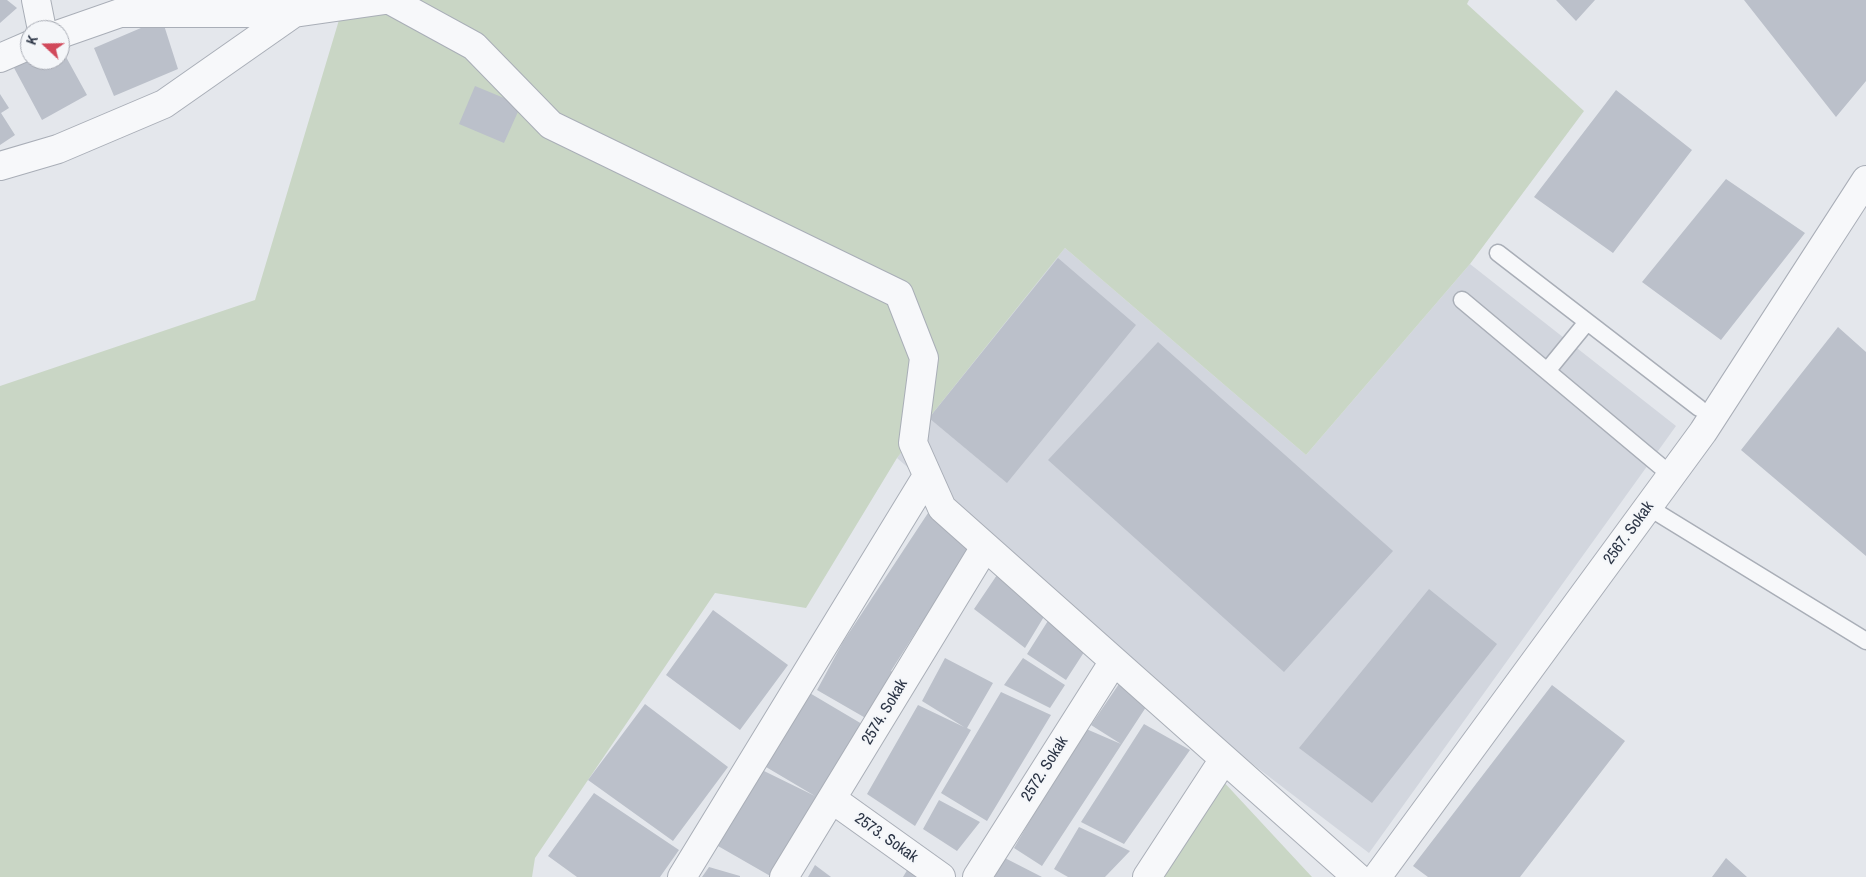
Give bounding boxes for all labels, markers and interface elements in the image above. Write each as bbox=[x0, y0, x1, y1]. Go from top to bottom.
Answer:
north arrow bbox=[20, 20, 70, 70]
text: K bbox=[22, 33, 42, 47]
street label: 2567. Sokak bbox=[1600, 498, 1658, 568]
street label: 2574. Sokak bbox=[858, 676, 912, 748]
street label: 2572. Sokak bbox=[1018, 733, 1072, 805]
street label: 2573. Sokak bbox=[851, 809, 921, 867]

